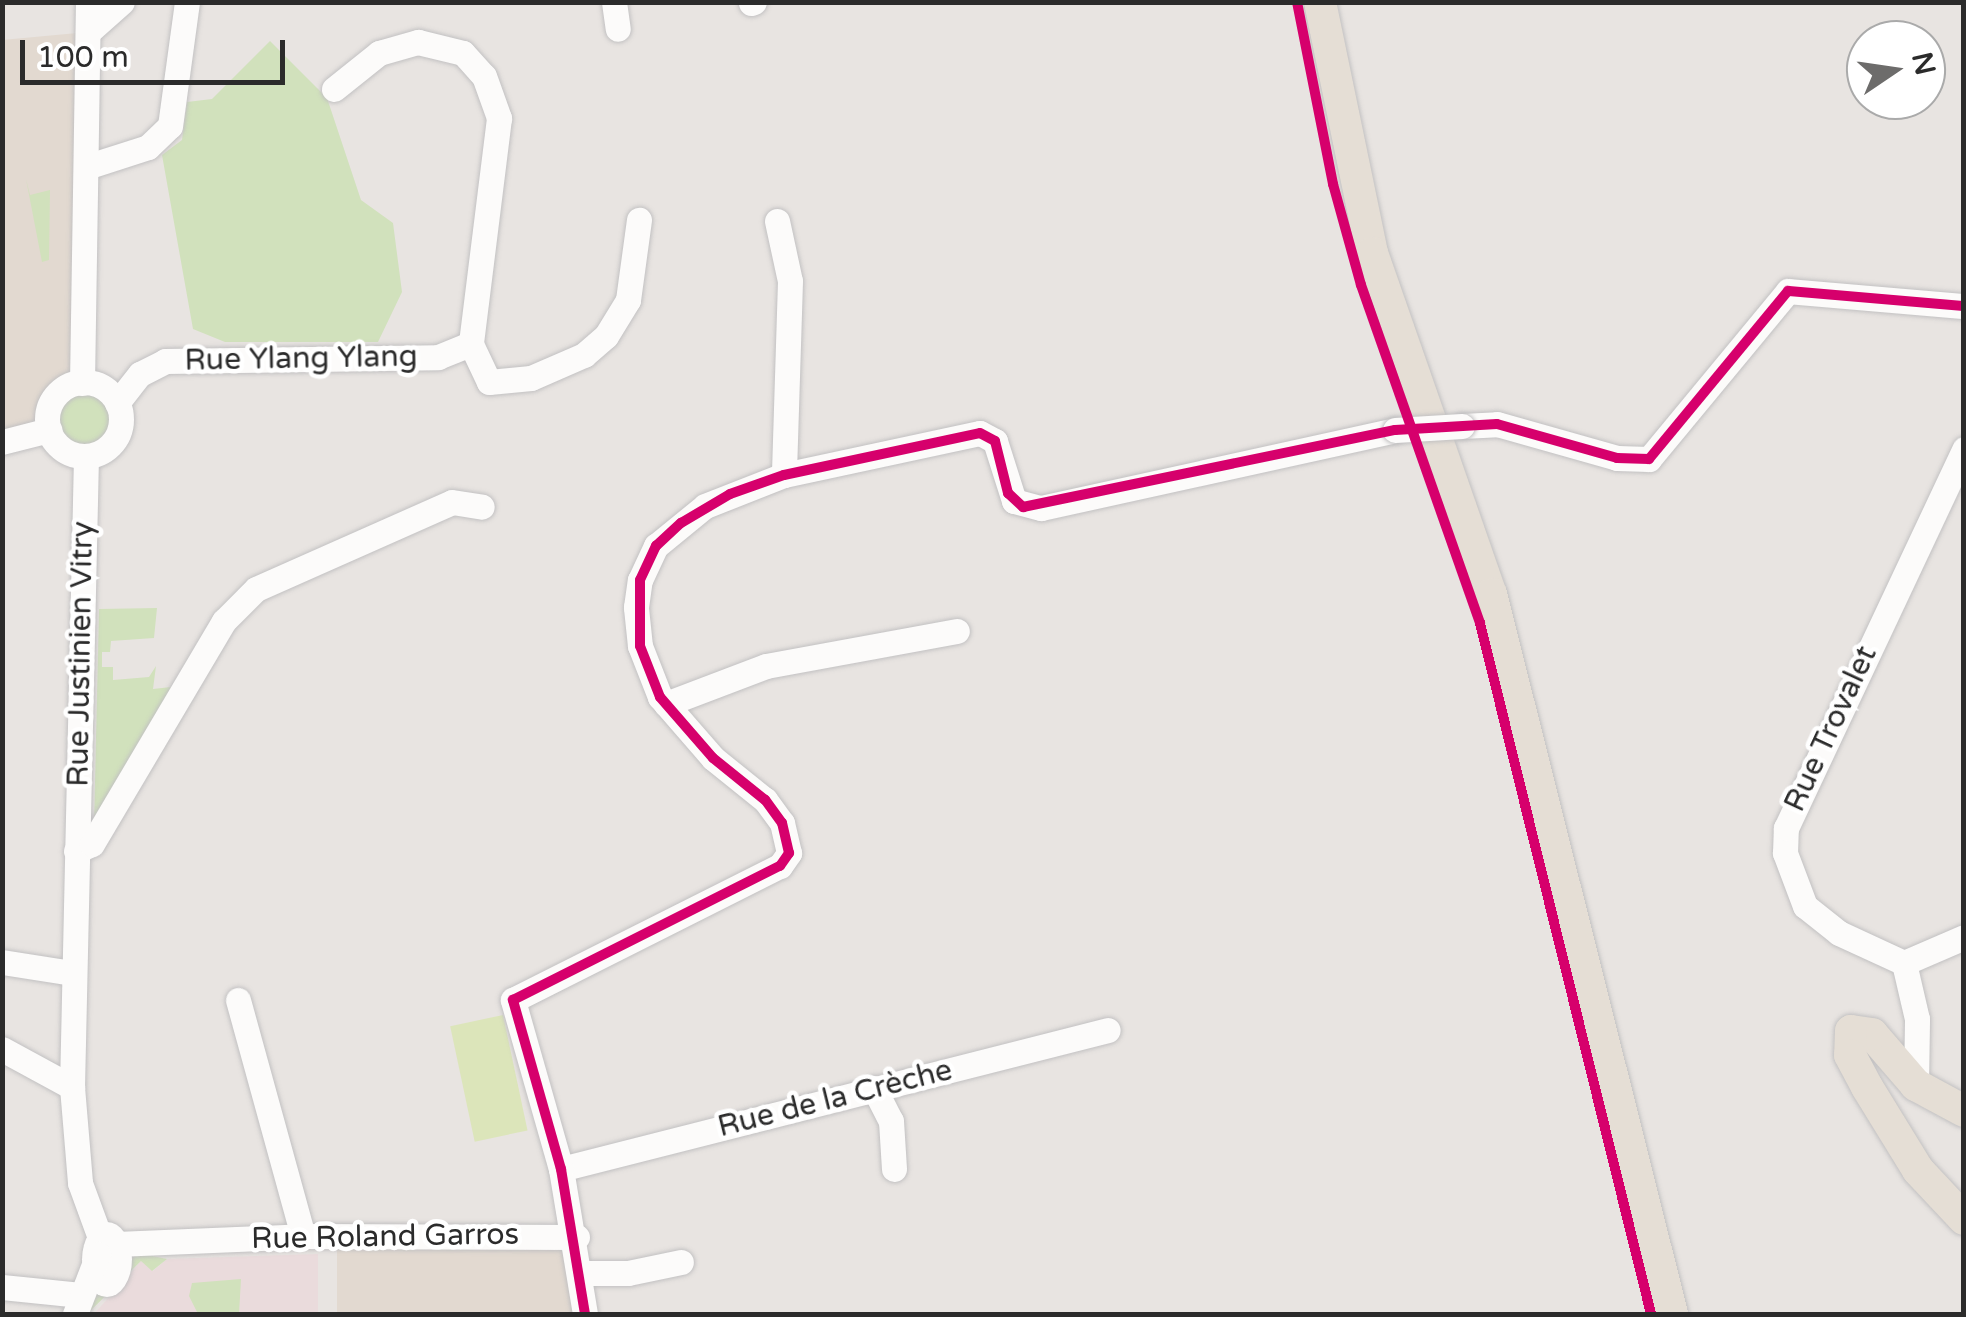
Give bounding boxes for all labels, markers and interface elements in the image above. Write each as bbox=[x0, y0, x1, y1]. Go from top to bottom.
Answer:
scale bar bbox=[25, 20, 290, 82]
north arrow bbox=[1846, 20, 1946, 120]
text: 100 m bbox=[37, 39, 129, 76]
text: N bbox=[1904, 49, 1942, 78]
street label: Rue Ylang Ylang bbox=[184, 339, 418, 379]
street label: Rue Justinien Vitry bbox=[61, 521, 101, 787]
street label: Rue Trovalet bbox=[1777, 641, 1885, 817]
street label: Rue de la Crèche bbox=[714, 1052, 956, 1146]
street label: Rue Roland Garros bbox=[251, 1217, 519, 1257]

